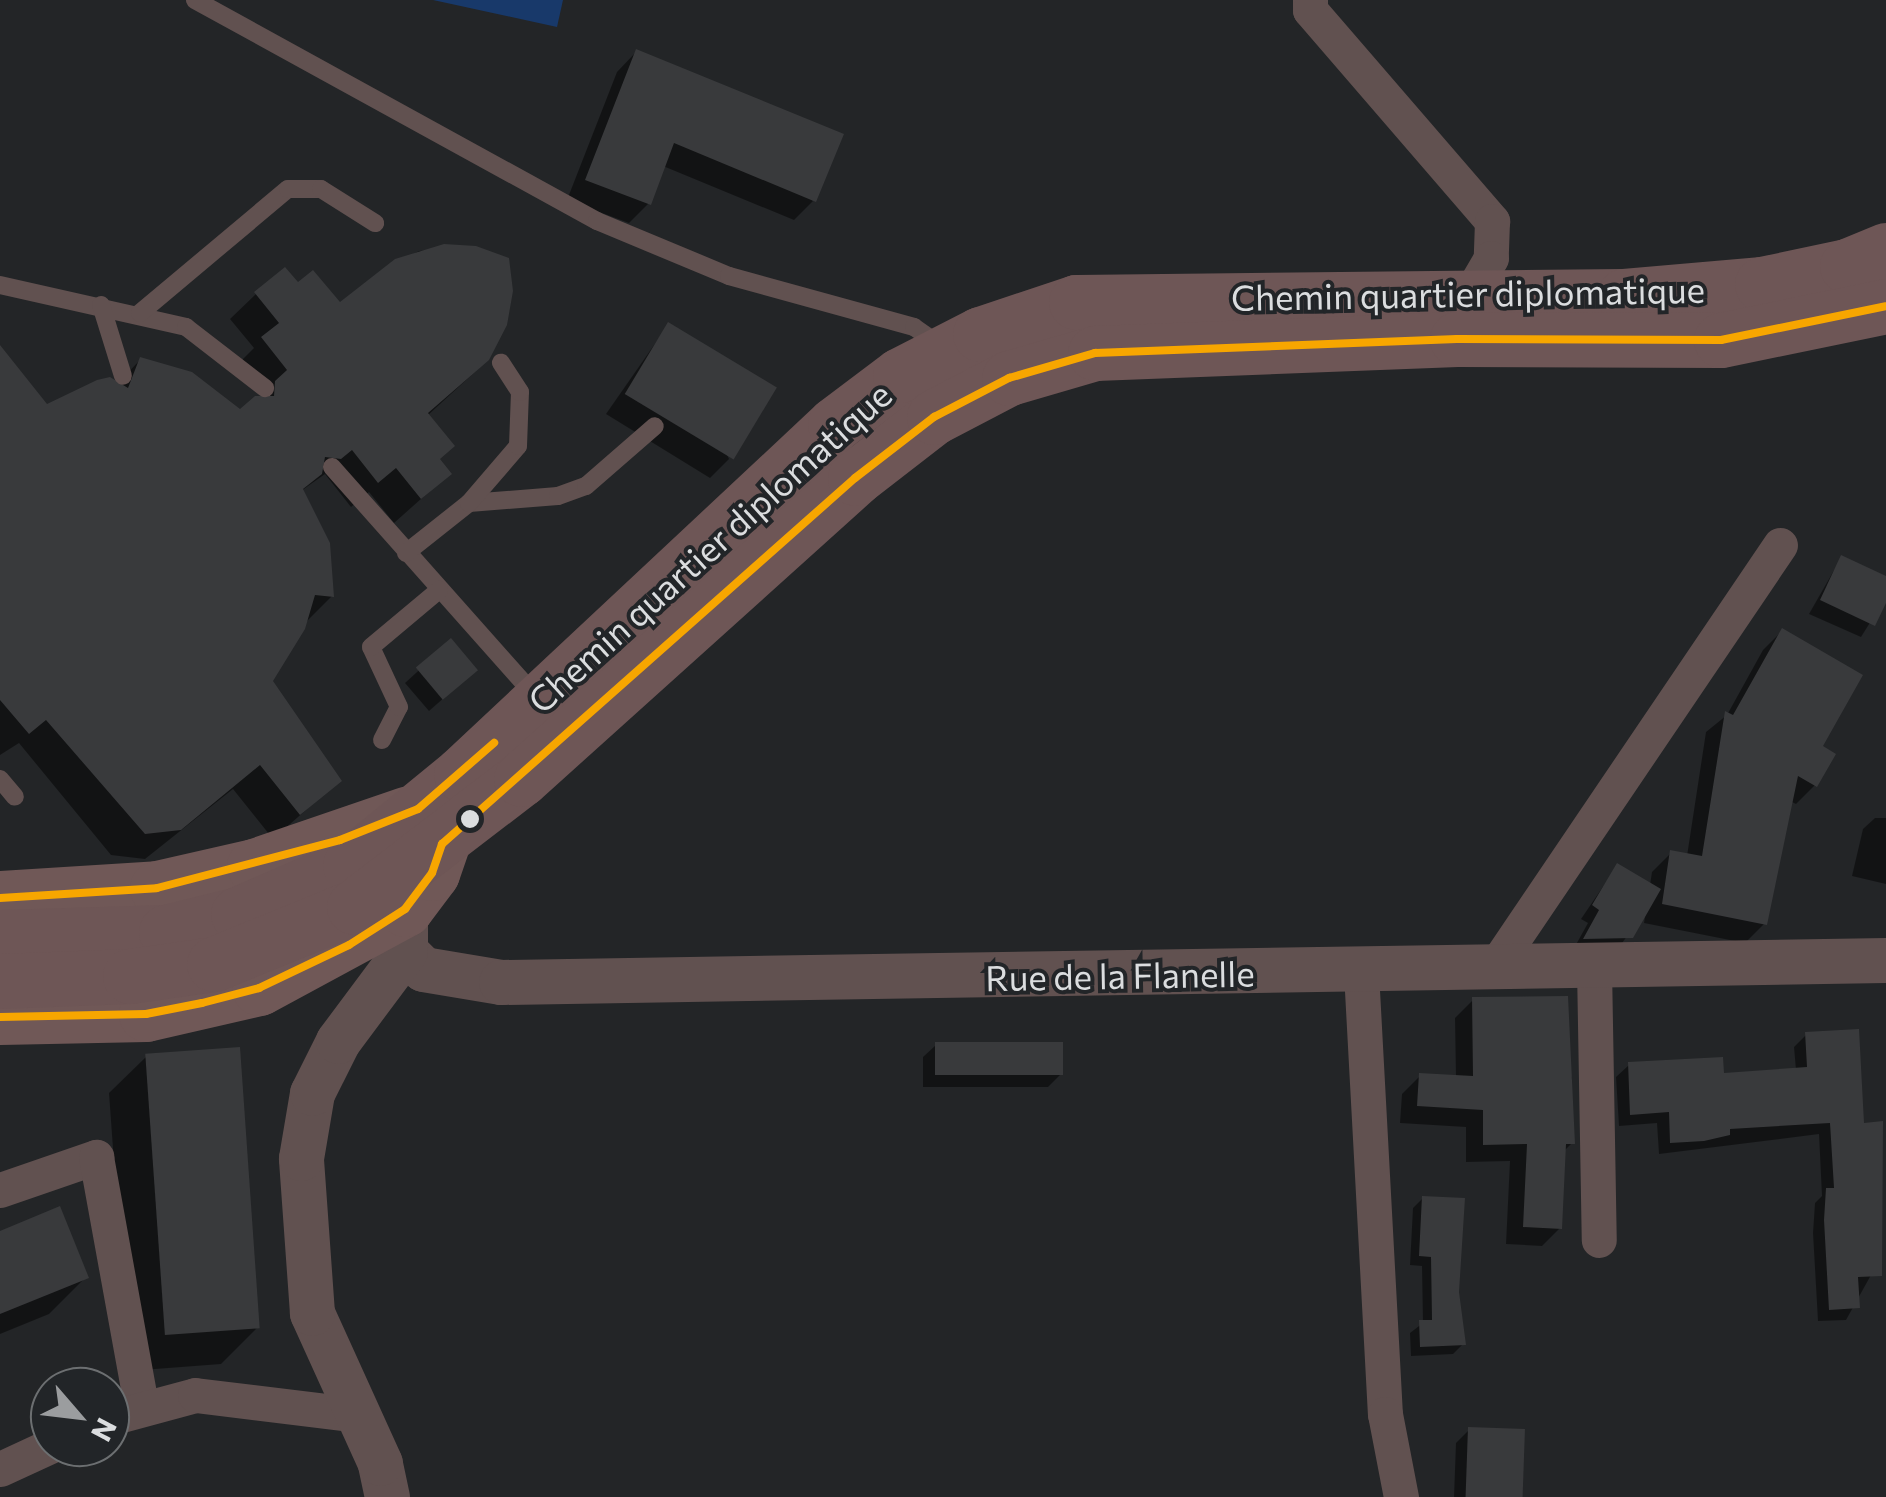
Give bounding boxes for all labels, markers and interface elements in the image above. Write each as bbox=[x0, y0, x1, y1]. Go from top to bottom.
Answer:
street label: Chemin quartier diplomatique bbox=[1231, 268, 1705, 318]
street label: Chemin quartier diplomatique bbox=[519, 373, 899, 721]
unlabelled marker bbox=[460, 809, 480, 829]
street label: Rue de la Flanelle bbox=[985, 952, 1255, 998]
north arrow bbox=[30, 1367, 130, 1467]
text: N bbox=[85, 1413, 125, 1447]

